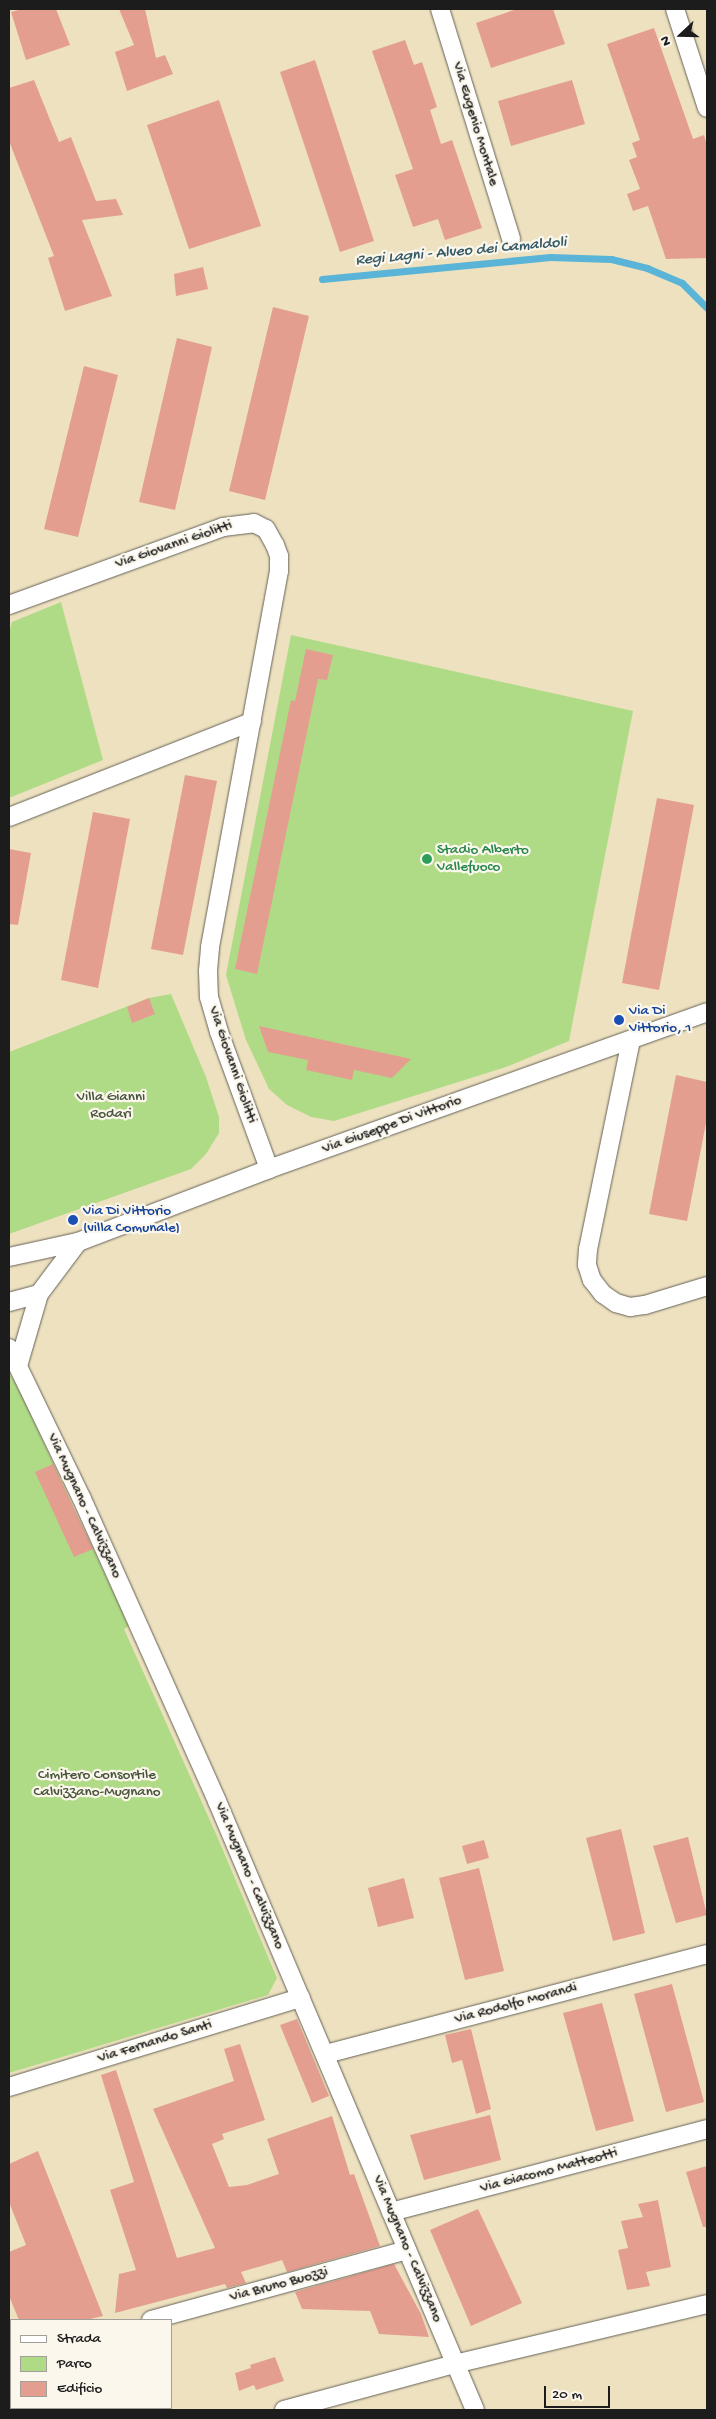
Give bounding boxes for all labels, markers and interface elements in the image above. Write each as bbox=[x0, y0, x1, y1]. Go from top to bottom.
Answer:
north arrow bbox=[656, 10, 706, 60]
text: N bbox=[657, 33, 676, 48]
street label: Via Eugenio Montale bbox=[448, 60, 502, 188]
water label: Regi Lagni - Alveo dei Camaldoli bbox=[355, 234, 567, 272]
street label: Via Giovanni Giolitti bbox=[113, 517, 235, 573]
place label: Stadio Alberto Vallefuoco bbox=[437, 841, 529, 876]
marker: Stadio Alberto Vallefuoco bbox=[421, 853, 433, 865]
place label: Via Di Vittorio, 1 bbox=[629, 1002, 691, 1037]
street label: Via Giovanni Giolitti bbox=[204, 1004, 260, 1126]
marker: Via Di Vittorio, 1 bbox=[613, 1014, 625, 1026]
park label: Villa Gianni Rodari bbox=[77, 1088, 145, 1123]
street label: Via Giuseppe Di Vittorio bbox=[320, 1091, 464, 1159]
place label: Via Di Vittorio (villa Comunale) bbox=[83, 1202, 180, 1237]
marker: Via Di Vittorio (villa Comunale) bbox=[67, 1214, 79, 1226]
street label: Via Mugnano - Calvizzano bbox=[43, 1431, 125, 1581]
park label: Cimitero Consortile Calvizzano-Mugnano bbox=[33, 1766, 161, 1801]
street label: Via Mugnano - Calvizzano bbox=[210, 1800, 288, 1952]
street label: Via Rodolfo Morandi bbox=[453, 1979, 579, 2029]
street label: Via Fernando Santi bbox=[96, 2016, 214, 2068]
street label: Via Giacomo Matteotti bbox=[478, 2144, 620, 2198]
street label: Via Mugnano - Calvizzano bbox=[368, 2173, 446, 2325]
street label: Via Bruno Buozzi bbox=[228, 2263, 330, 2307]
legend bbox=[10, 2319, 172, 2409]
text: Strada bbox=[57, 2330, 101, 2348]
text: Parco bbox=[57, 2355, 92, 2373]
scale bar bbox=[546, 2376, 612, 2408]
text: Edificio bbox=[57, 2380, 102, 2398]
text: 20 m bbox=[552, 2386, 582, 2404]

